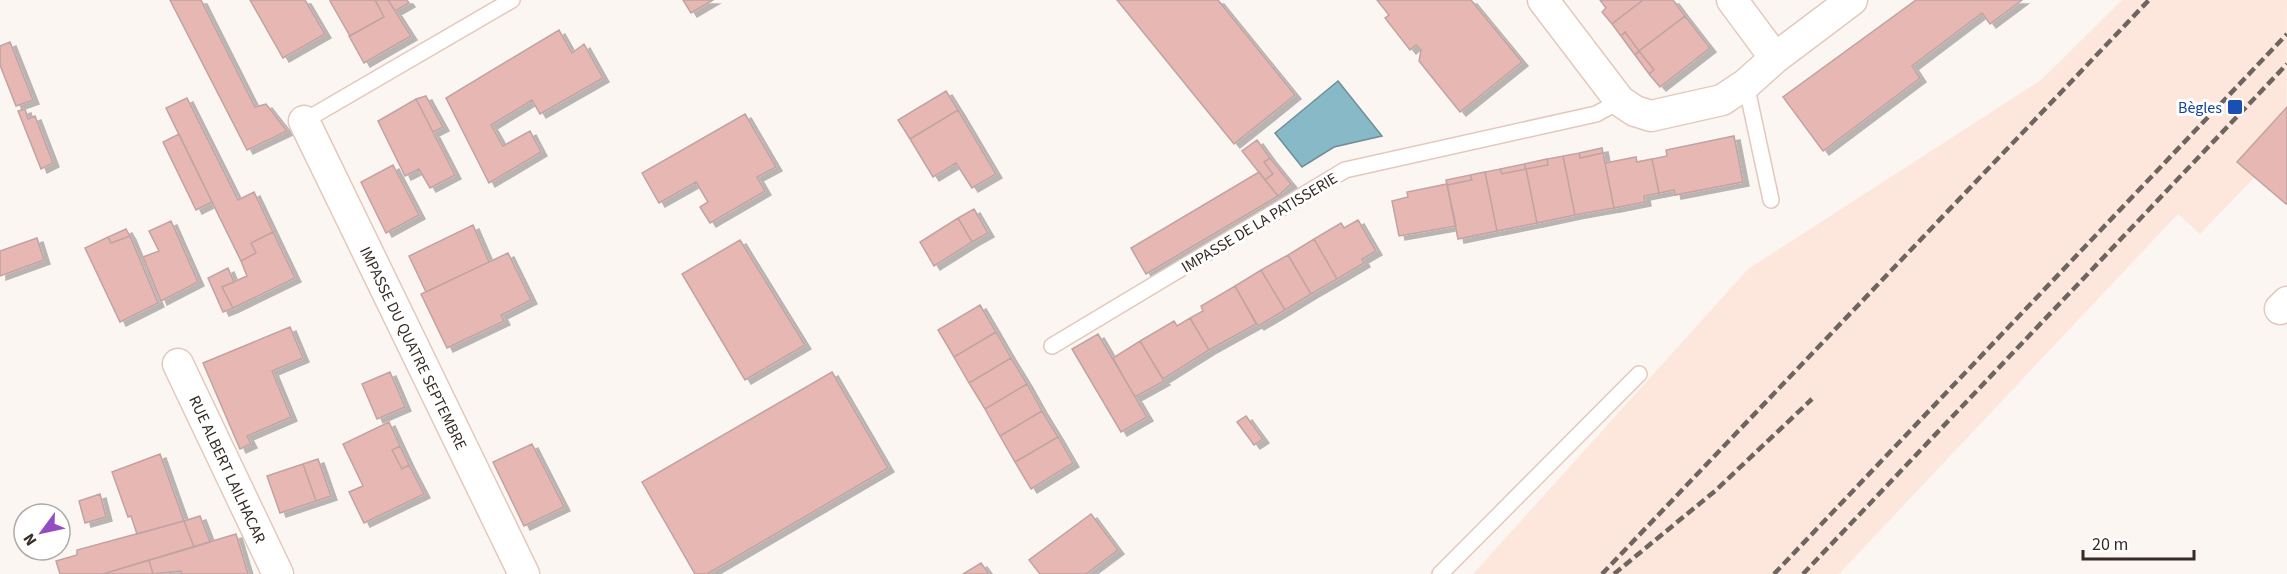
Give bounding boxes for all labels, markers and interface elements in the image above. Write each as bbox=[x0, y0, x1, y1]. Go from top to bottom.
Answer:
place label: Bègles bbox=[2178, 97, 2222, 119]
marker: Bègles bbox=[2226, 98, 2244, 116]
street label: IMPASSE DE LA PATISSERIE bbox=[1177, 167, 1342, 278]
street label: IMPASSE DU QUATRE SEPTEMBRE bbox=[354, 243, 472, 454]
street label: RUE ALBERT LAILHACAR bbox=[183, 392, 271, 547]
north arrow bbox=[12, 502, 72, 562]
scale bar bbox=[2083, 523, 2194, 561]
text: N bbox=[18, 529, 42, 550]
text: 20 m bbox=[2092, 532, 2128, 557]

